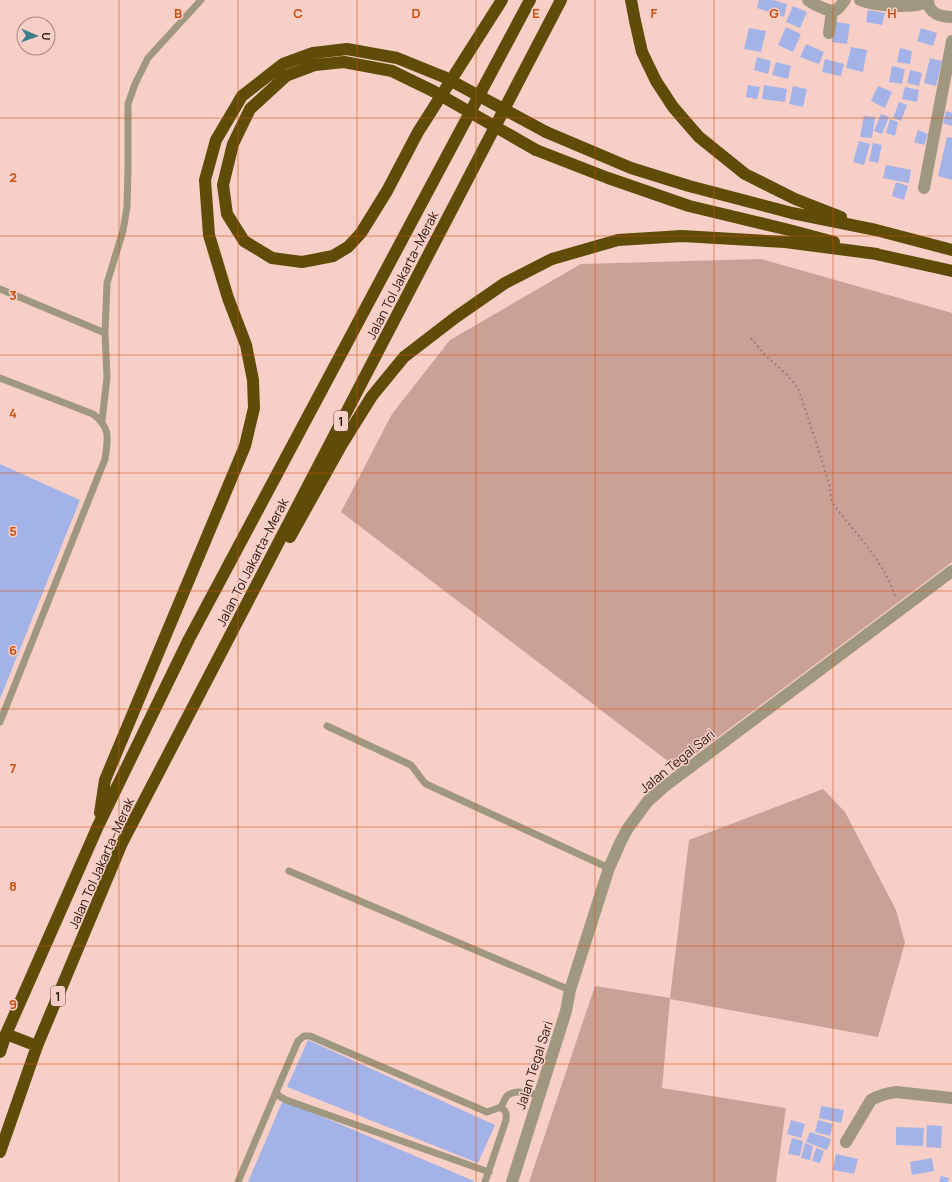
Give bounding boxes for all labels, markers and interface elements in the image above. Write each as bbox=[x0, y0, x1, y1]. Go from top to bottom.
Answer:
text: B bbox=[174, 4, 182, 22]
text: C bbox=[293, 4, 303, 22]
text: D bbox=[411, 4, 421, 22]
text: E bbox=[532, 4, 540, 22]
text: F bbox=[651, 4, 658, 22]
text: G bbox=[769, 4, 779, 22]
text: H bbox=[887, 4, 897, 22]
north arrow bbox=[16, 16, 56, 56]
text: U bbox=[39, 32, 54, 41]
text: 2 bbox=[9, 168, 17, 186]
street label: Jalan Tol Jakarta–Merak bbox=[362, 207, 442, 342]
text: 3 bbox=[9, 286, 17, 304]
text: 4 bbox=[9, 404, 17, 422]
road number: 1 bbox=[334, 411, 348, 431]
street label: Jalan Tol Jakarta–Merak bbox=[212, 494, 292, 629]
text: 5 bbox=[9, 522, 17, 540]
text: 6 bbox=[9, 641, 17, 659]
street label: Jalan Tegal Sari bbox=[636, 725, 718, 797]
text: 7 bbox=[10, 759, 17, 777]
street label: Jalan Tol Jakarta–Merak bbox=[64, 794, 138, 931]
text: 8 bbox=[9, 877, 17, 895]
road number: 1 bbox=[51, 986, 65, 1006]
text: 9 bbox=[9, 995, 17, 1013]
street label: Jalan Tegal Sari bbox=[511, 1019, 557, 1111]

